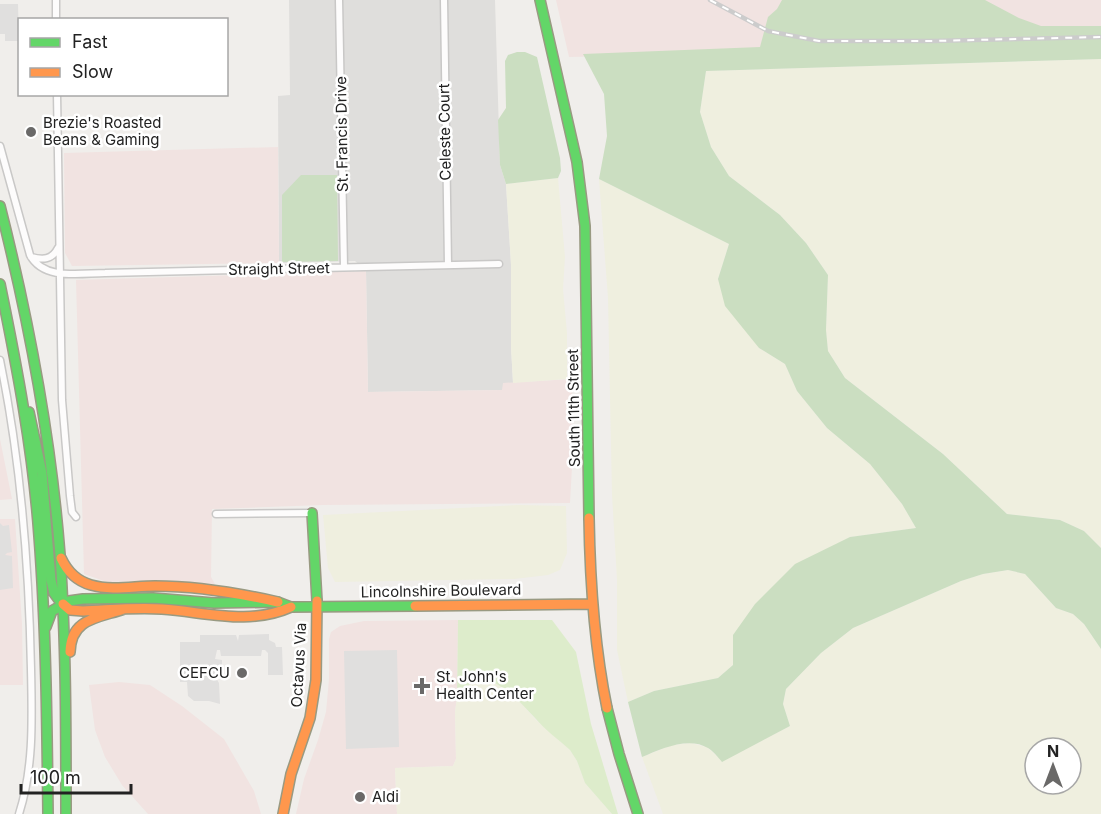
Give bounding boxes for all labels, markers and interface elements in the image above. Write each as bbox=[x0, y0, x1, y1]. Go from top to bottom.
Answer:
legend bbox=[18, 18, 228, 96]
text: Fast bbox=[72, 31, 108, 52]
text: Slow bbox=[72, 61, 113, 82]
street label: St. Francis Drive bbox=[331, 76, 352, 192]
street label: Celeste Court bbox=[434, 83, 455, 181]
place label: Brezie's Roasted Beans & Gaming bbox=[43, 113, 161, 149]
marker: Brezie's Roasted Beans & Gaming bbox=[24, 125, 38, 139]
street label: Straight Street bbox=[228, 258, 330, 279]
street label: South 11th Street bbox=[563, 349, 584, 467]
street label: Lincolnshire Boulevard bbox=[360, 580, 522, 601]
street label: Octavus Via bbox=[287, 622, 310, 708]
place label: CEFCU bbox=[179, 663, 230, 682]
marker: CEFCU bbox=[235, 666, 249, 680]
place label: St. John's Health Center bbox=[436, 667, 534, 703]
marker: St. John's Health Center bbox=[413, 677, 431, 695]
north arrow bbox=[1023, 736, 1083, 796]
text: N bbox=[1047, 741, 1059, 761]
scale bar bbox=[21, 757, 130, 795]
text: 100 m bbox=[30, 767, 81, 788]
place label: Aldi bbox=[372, 787, 399, 806]
marker: Aldi bbox=[353, 790, 367, 804]

